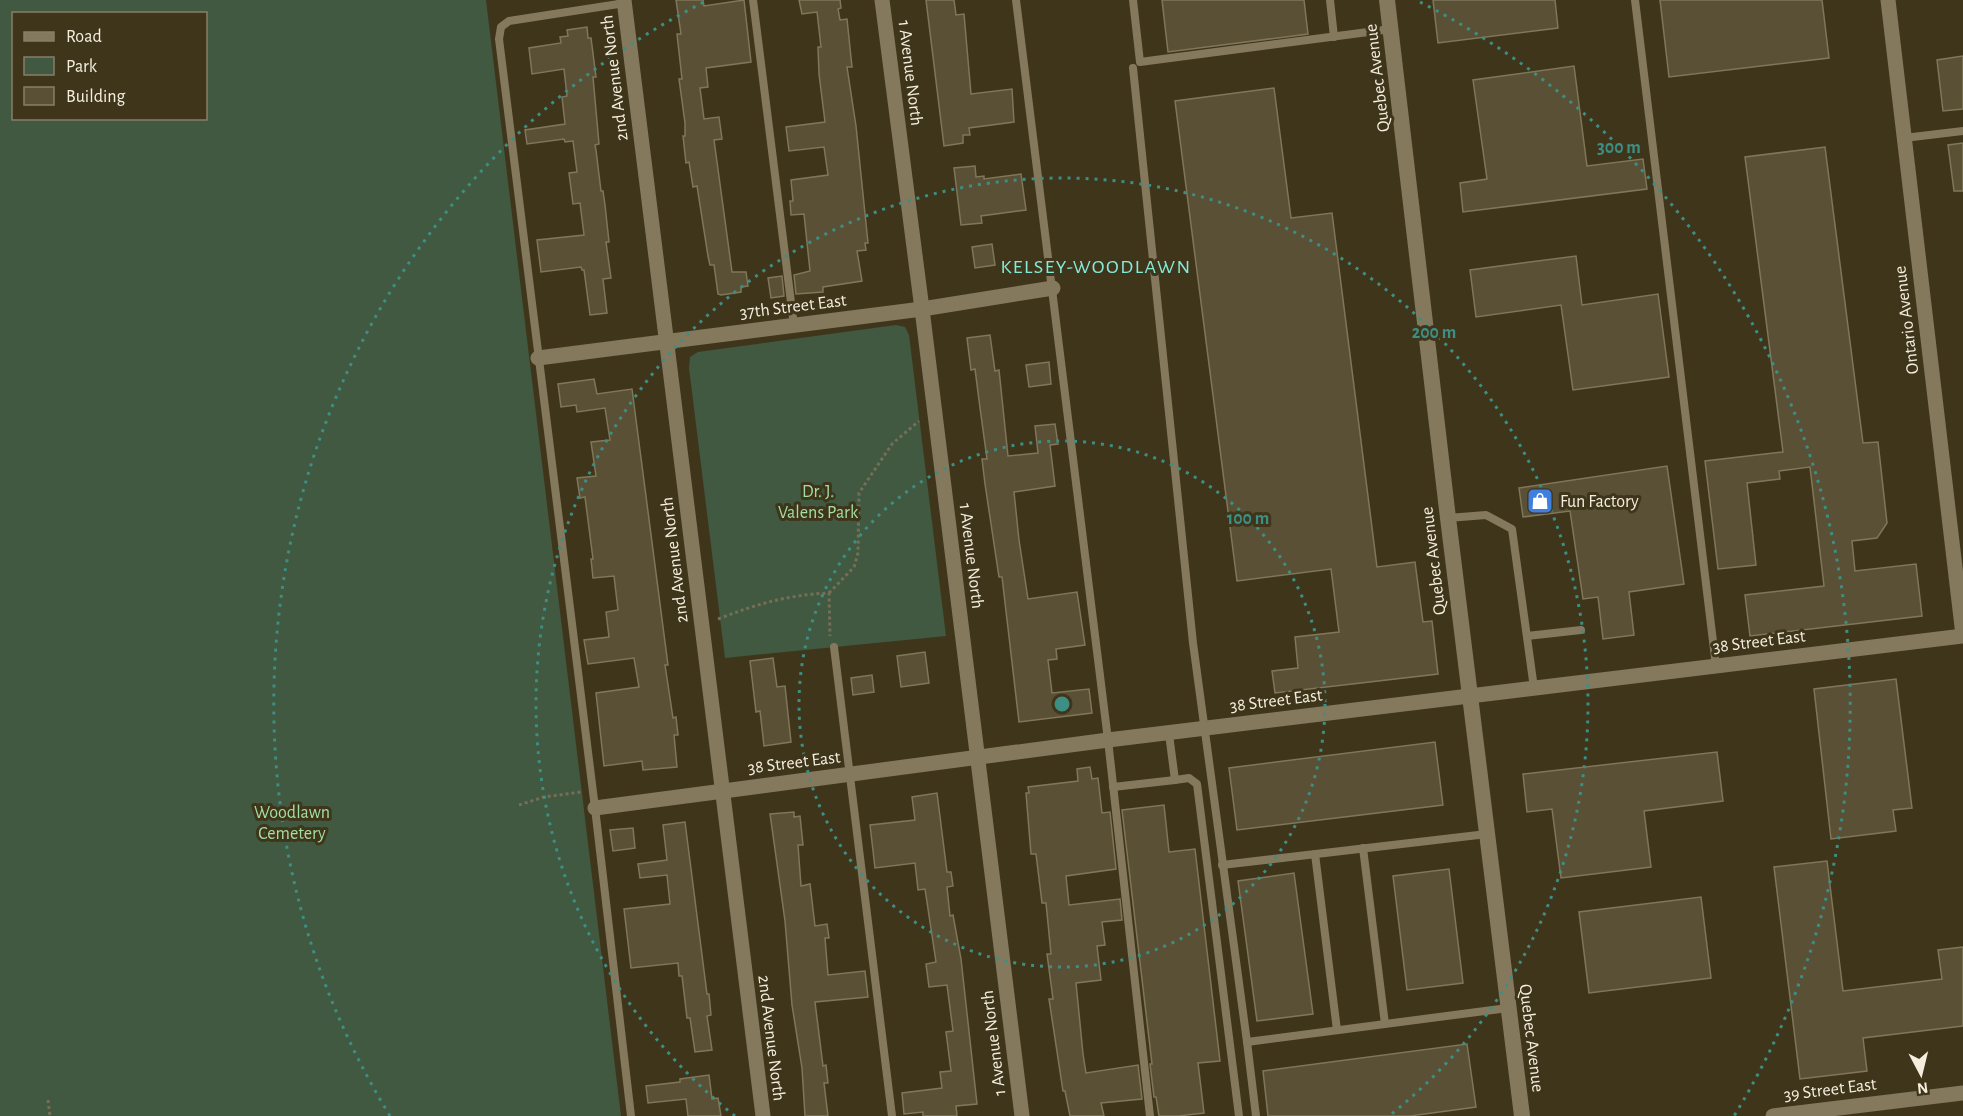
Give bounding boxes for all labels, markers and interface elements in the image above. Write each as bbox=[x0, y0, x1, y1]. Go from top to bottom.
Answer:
legend bbox=[12, 12, 207, 120]
street label: 2nd Avenue North bbox=[598, 14, 632, 142]
street label: 1 Avenue North bbox=[895, 19, 925, 127]
street label: Quebec Avenue bbox=[1362, 23, 1394, 133]
text: Road bbox=[66, 28, 102, 46]
text: Park bbox=[66, 58, 98, 76]
text: Building bbox=[66, 88, 126, 106]
text: 300 m bbox=[1597, 139, 1641, 157]
district label: KELSEY-WOODLAWN bbox=[1000, 257, 1192, 277]
street label: Ontario Avenue bbox=[1891, 265, 1923, 375]
street label: 37th Street East bbox=[739, 291, 848, 322]
text: 200 m bbox=[1412, 324, 1456, 342]
park label: Dr. J. Valens Park bbox=[778, 483, 859, 522]
shop icon: Fun Factory bbox=[1525, 486, 1555, 516]
place label: Fun Factory bbox=[1560, 493, 1639, 511]
street label: 2nd Avenue North bbox=[658, 496, 692, 624]
street label: 1 Avenue North bbox=[956, 502, 986, 610]
street label: Quebec Avenue bbox=[1418, 506, 1450, 616]
text: 100 m bbox=[1227, 510, 1269, 528]
street label: 38 Street East bbox=[1712, 627, 1807, 657]
street label: 38 Street East bbox=[1229, 686, 1324, 716]
centre of rings bbox=[1052, 694, 1072, 714]
street label: 38 Street East bbox=[747, 748, 842, 778]
park label: Woodlawn Cemetery bbox=[254, 804, 330, 843]
street label: 2nd Avenue North bbox=[754, 974, 788, 1102]
street label: Quebec Avenue bbox=[1515, 983, 1547, 1093]
street label: 1 Avenue North bbox=[979, 989, 1009, 1097]
north arrow bbox=[1891, 1044, 1951, 1104]
street label: 39 Street East bbox=[1783, 1075, 1878, 1105]
text: N bbox=[1916, 1079, 1929, 1097]

